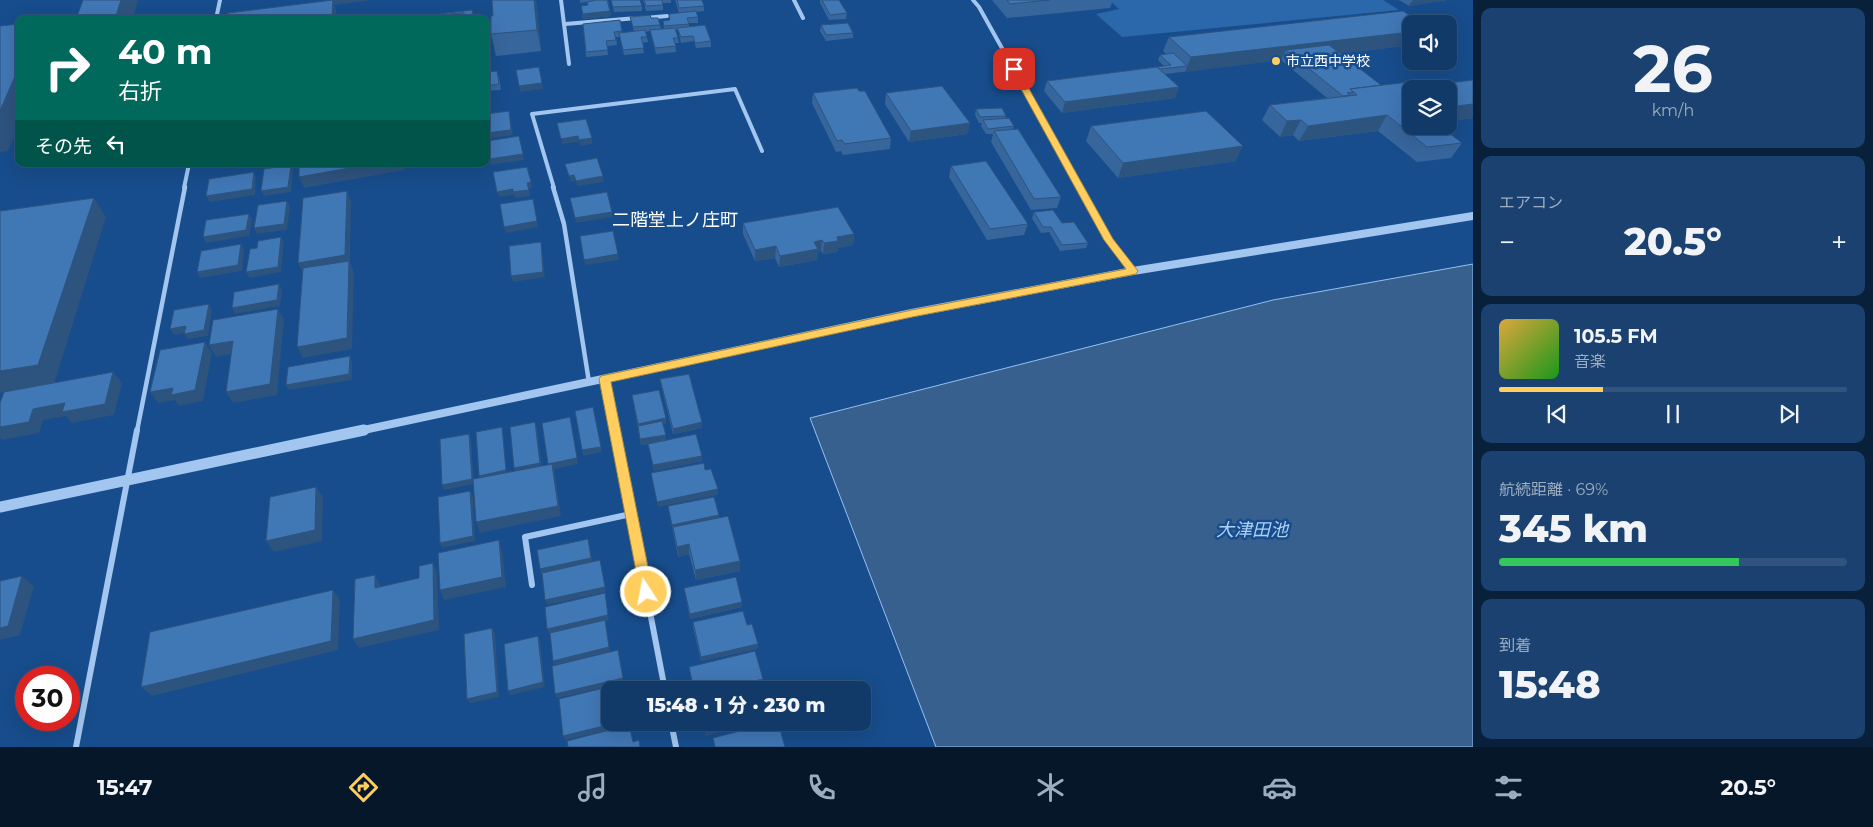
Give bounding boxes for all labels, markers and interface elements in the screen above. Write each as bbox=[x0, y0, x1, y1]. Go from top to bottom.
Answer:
map controls bbox=[1402, 15, 1457, 135]
button: sound bbox=[1402, 15, 1457, 70]
text: 26 bbox=[1633, 29, 1713, 108]
text: 40 m bbox=[118, 30, 213, 73]
icon: right bbox=[35, 35, 100, 100]
pin bbox=[993, 48, 1035, 90]
place label: 市立西中学校 bbox=[1286, 52, 1370, 70]
icon: arrive bbox=[1000, 55, 1028, 83]
marker: 市立西中学校 bbox=[1270, 55, 1282, 67]
text: 右折 bbox=[118, 78, 162, 105]
button: layers bbox=[1402, 80, 1457, 135]
text: km/h bbox=[1652, 101, 1694, 120]
icon: left bbox=[102, 130, 130, 158]
text: その先 bbox=[35, 135, 92, 158]
text: エアコン bbox=[1499, 193, 1563, 212]
district label: 二階堂上ノ庄町 bbox=[612, 209, 738, 231]
text: 20.5° bbox=[1624, 218, 1722, 265]
text: − bbox=[1499, 225, 1515, 259]
text: + bbox=[1831, 225, 1847, 259]
text: 105.5 FM bbox=[1574, 325, 1658, 348]
text: 音楽 bbox=[1574, 352, 1606, 371]
icon: previous bbox=[1543, 400, 1571, 428]
icon: pause bbox=[1659, 400, 1687, 428]
icon: next bbox=[1775, 400, 1803, 428]
text: 航続距離 · 69% bbox=[1499, 480, 1608, 499]
text: 345 km bbox=[1499, 505, 1648, 552]
water label: 大津田池 bbox=[1216, 519, 1290, 541]
position arrow bbox=[619, 565, 671, 617]
text: 到着 bbox=[1499, 636, 1531, 655]
text: 15:48 bbox=[1499, 661, 1601, 708]
speed limit sign: 30 bbox=[15, 666, 80, 731]
text: 15:48 · 1 分 · 230 m bbox=[647, 694, 825, 717]
icon: directions bbox=[346, 770, 381, 805]
icon: music bbox=[575, 770, 610, 805]
icon: phone bbox=[804, 770, 839, 805]
icon: climate bbox=[1033, 770, 1068, 805]
icon: car bbox=[1262, 770, 1297, 805]
icon: filters bbox=[1491, 770, 1526, 805]
text: 15:47 bbox=[97, 774, 152, 801]
text: 20.5° bbox=[1720, 774, 1776, 801]

